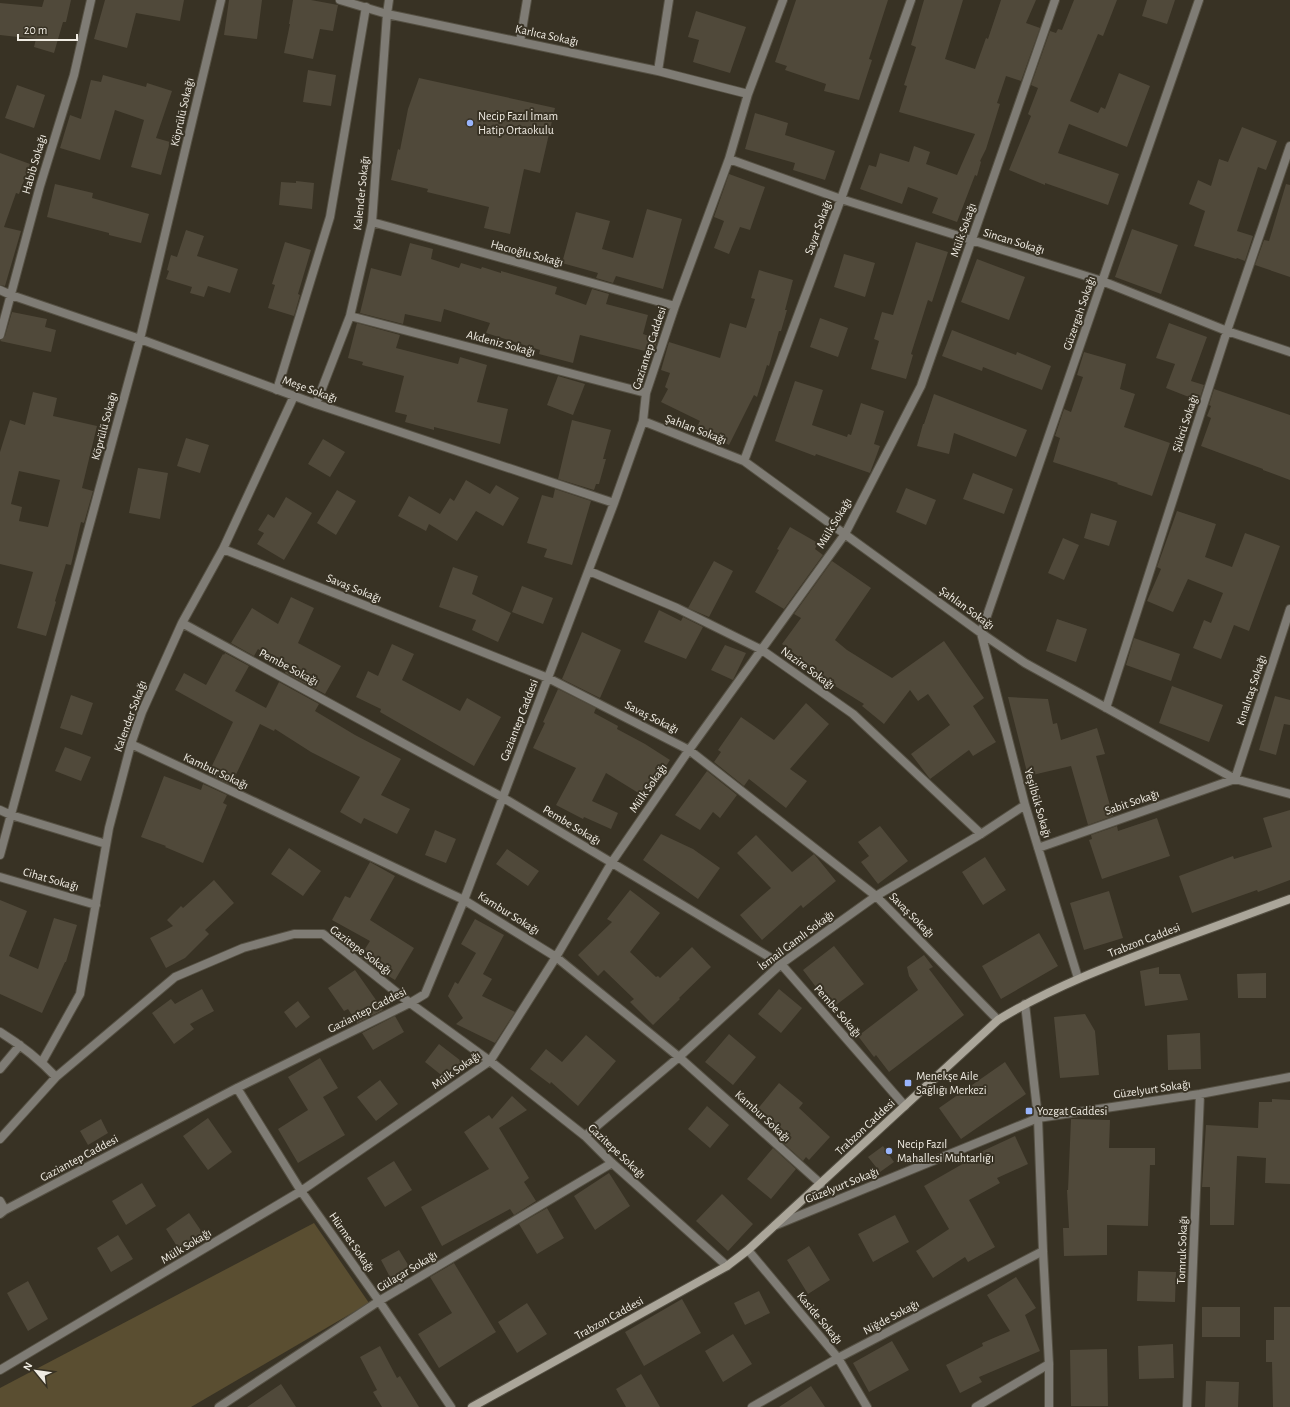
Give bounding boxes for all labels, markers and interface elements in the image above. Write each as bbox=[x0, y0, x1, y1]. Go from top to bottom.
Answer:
scale bar bbox=[18, 16, 77, 42]
street label: Karlıca Sokağı bbox=[514, 22, 580, 48]
text: 20 m bbox=[24, 24, 47, 36]
street label: Köprülü Sokağı bbox=[168, 77, 196, 147]
place label: Necip Fazıl İmam Hatip Ortaokulu bbox=[478, 109, 558, 136]
marker: Necip Fazıl İmam Hatip Ortaokulu bbox=[465, 118, 475, 128]
street label: Habib Sokağı bbox=[20, 133, 48, 195]
street label: Kalender Sokağı bbox=[351, 155, 371, 231]
street label: Sayar Sokağı bbox=[802, 198, 834, 257]
street label: Mülk Sokağı bbox=[948, 201, 978, 259]
street label: Sincan Sokağı bbox=[982, 226, 1046, 256]
street label: Hacıoğlu Sokağı bbox=[489, 238, 565, 268]
street label: Güzergah Sokağı bbox=[1061, 274, 1097, 352]
street label: Gaziantep Caddesi bbox=[630, 305, 668, 391]
street label: Akdeniz Sokağı bbox=[465, 328, 537, 358]
street label: Meşe Sokağı bbox=[281, 374, 339, 404]
street label: Köprülü Sokağı bbox=[89, 391, 119, 461]
street label: Şükrü Sokağı bbox=[1170, 393, 1200, 453]
street label: Şahlan Sokağı bbox=[664, 412, 728, 446]
street label: Mülk Sokağı bbox=[814, 496, 854, 550]
street label: Savaş Sokağı bbox=[325, 571, 383, 605]
street label: Şahlan Sokağı bbox=[937, 584, 997, 632]
street label: Nazire Sokağı bbox=[779, 644, 837, 692]
street label: Pembe Sokağı bbox=[257, 646, 321, 688]
street label: Kınalıtaş Sokağı bbox=[1234, 653, 1268, 727]
street label: Gaziantep Caddesi bbox=[498, 677, 540, 763]
street label: Kalender Sokağı bbox=[112, 679, 148, 753]
street label: Savaş Sokağı bbox=[623, 698, 681, 736]
street label: Kambur Sokağı bbox=[182, 751, 250, 791]
street label: Mülk Sokağı bbox=[627, 761, 669, 815]
street label: Yeşilbük Sokağı bbox=[1022, 767, 1054, 839]
street label: Sabit Sokağı bbox=[1103, 787, 1161, 817]
street label: Pembe Sokağı bbox=[541, 803, 603, 847]
street label: Cihat Sokağı bbox=[22, 865, 80, 893]
street label: Kambur Sokağı bbox=[476, 889, 542, 937]
street label: Savaş Sokağı bbox=[887, 890, 937, 940]
street label: İsmail Gamlı Sokağı bbox=[755, 907, 836, 972]
street label: Trabzon Caddesi bbox=[1106, 921, 1182, 959]
street label: Gazitepe Sokağı bbox=[328, 923, 394, 977]
street label: Pembe Sokağı bbox=[812, 982, 864, 1040]
street label: Gaziantep Caddesi bbox=[326, 985, 408, 1035]
street label: Mülk Sokağı bbox=[429, 1049, 483, 1091]
place label: Menekşe Aile Sağlığı Merkezi bbox=[916, 1070, 987, 1096]
marker: Menekşe Aile Sağlığı Merkezi bbox=[903, 1078, 913, 1088]
street label: Güzelyurt Sokağı bbox=[1113, 1078, 1192, 1101]
street label: Kambur Sokağı bbox=[733, 1088, 793, 1144]
street label: Trabzon Caddesi bbox=[833, 1097, 897, 1157]
place label: Yozgat Caddesi bbox=[1037, 1105, 1107, 1117]
marker: Yozgat Caddesi bbox=[1024, 1106, 1034, 1116]
street label: Gazitepe Sokağı bbox=[586, 1121, 648, 1181]
street label: Gaziantep Caddesi bbox=[38, 1132, 120, 1184]
place label: Necip Fazıl Mahallesi Muhtarlığı bbox=[897, 1138, 994, 1164]
marker: Necip Fazıl Mahallesi Muhtarlığı bbox=[884, 1146, 894, 1156]
street label: Güzelyurt Sokağı bbox=[804, 1165, 881, 1206]
street label: Hürmet Sokağı bbox=[327, 1210, 377, 1274]
street label: Tomruk Sokağı bbox=[1175, 1215, 1189, 1285]
street label: Mülk Sokağı bbox=[159, 1226, 213, 1266]
street label: Gülaçar Sokağı bbox=[375, 1248, 439, 1294]
street label: Kaside Sokağı bbox=[795, 1290, 845, 1346]
street label: Trabzon Caddesi bbox=[573, 1294, 645, 1342]
street label: Niğde Sokağı bbox=[861, 1297, 921, 1337]
north arrow bbox=[16, 1351, 56, 1391]
text: N bbox=[21, 1360, 34, 1372]

